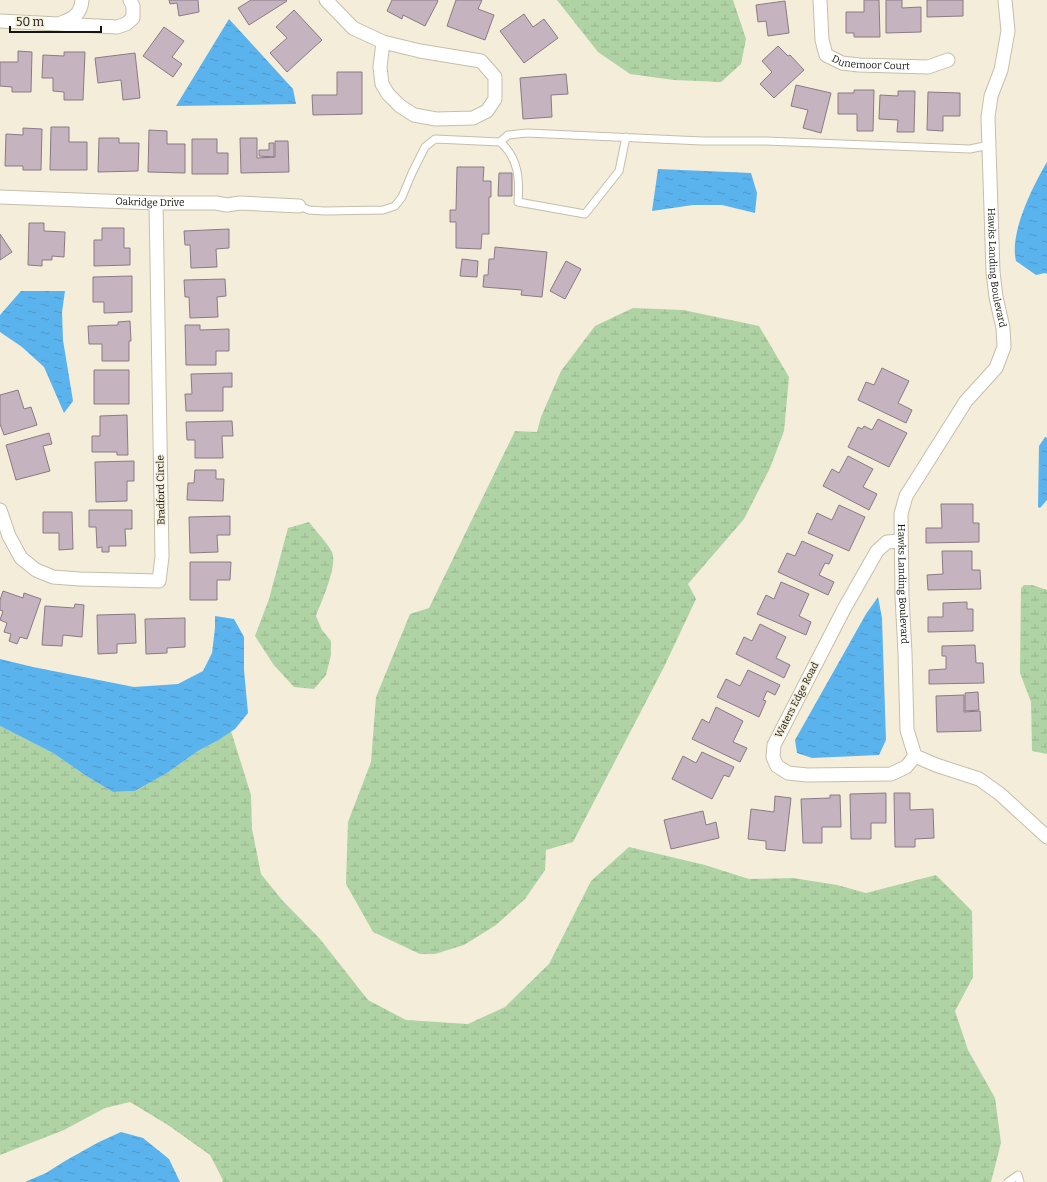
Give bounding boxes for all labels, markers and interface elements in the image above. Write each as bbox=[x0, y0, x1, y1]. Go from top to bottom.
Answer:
scale bar bbox=[10, 8, 101, 34]
text: 50 m bbox=[16, 15, 45, 29]
street label: Dunemoor Court bbox=[830, 53, 910, 72]
street label: Oakridge Drive bbox=[115, 195, 184, 209]
street label: Hawks Landing Boulevard bbox=[985, 208, 1009, 329]
street label: Bradford Circle bbox=[154, 455, 168, 525]
street label: Hawks Landing Boulevard bbox=[895, 524, 911, 644]
street label: Waters Edge Road bbox=[773, 660, 821, 740]

